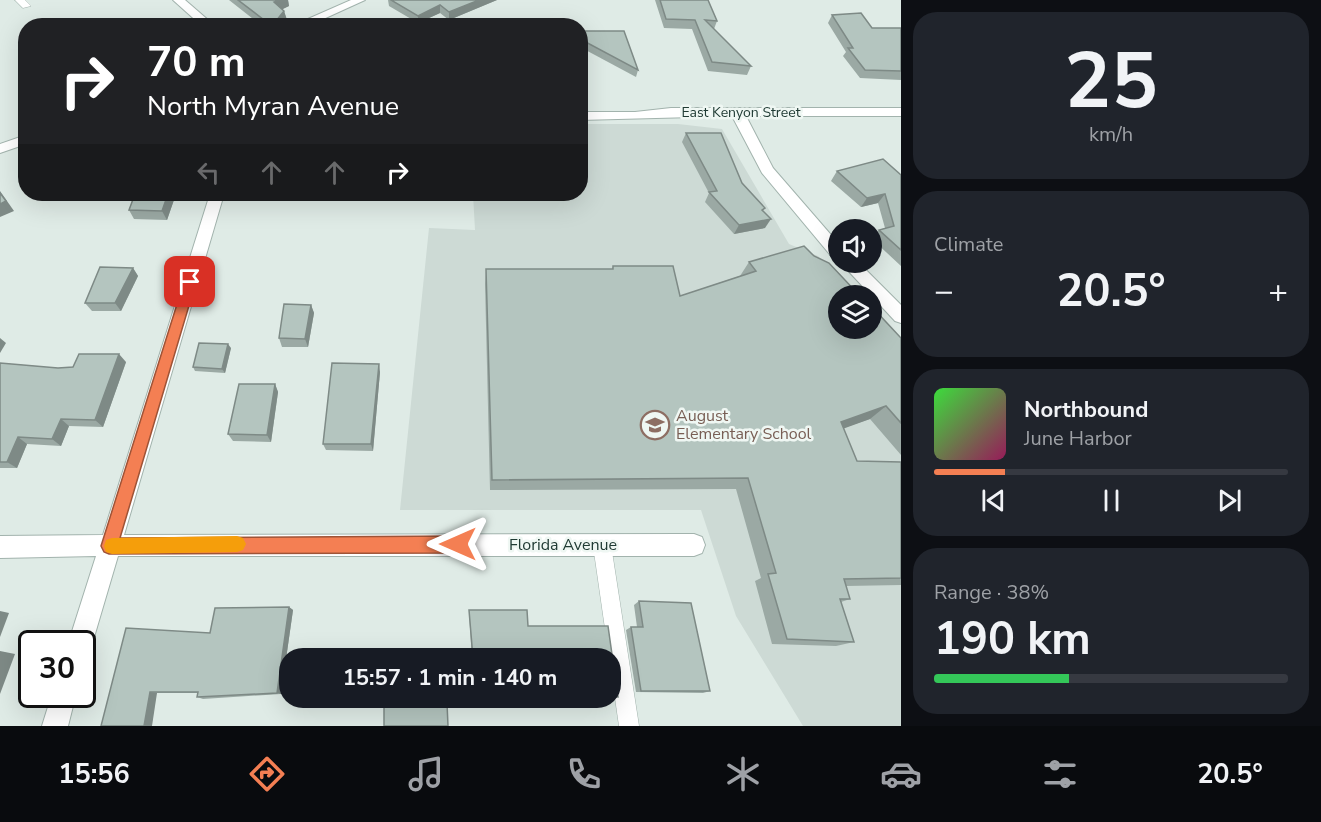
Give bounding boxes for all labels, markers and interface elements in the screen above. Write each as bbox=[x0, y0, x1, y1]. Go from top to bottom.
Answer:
text: 25 bbox=[1064, 28, 1158, 135]
text: 70 m bbox=[147, 34, 246, 91]
icon: right bbox=[48, 42, 126, 120]
text: North Myran Avenue bbox=[147, 88, 399, 125]
street label: East Kenyon Street bbox=[681, 103, 801, 122]
text: km/h bbox=[1089, 121, 1133, 148]
icon: left bbox=[192, 156, 225, 189]
icon: ahead bbox=[255, 156, 288, 189]
icon: ahead bbox=[318, 156, 351, 189]
icon: right bbox=[381, 156, 414, 189]
map controls bbox=[828, 219, 882, 339]
button: sound bbox=[828, 219, 882, 273]
text: Climate bbox=[934, 231, 1003, 258]
pin bbox=[164, 256, 215, 307]
text: 20.5° bbox=[1056, 261, 1166, 322]
icon: arrive bbox=[173, 265, 206, 298]
text: − bbox=[934, 269, 954, 314]
text: + bbox=[1268, 269, 1288, 314]
button: layers bbox=[828, 285, 882, 339]
text: Northbound bbox=[1024, 395, 1148, 425]
place label: August Elementary School bbox=[676, 405, 812, 445]
school or university icon: August Elementary School bbox=[639, 409, 671, 441]
text: June Harbor bbox=[1024, 425, 1132, 452]
icon: previous bbox=[977, 484, 1010, 517]
icon: pause bbox=[1095, 484, 1128, 517]
icon: next bbox=[1213, 484, 1246, 517]
position arrow bbox=[426, 512, 490, 576]
street label: Florida Avenue bbox=[509, 534, 617, 556]
text: Range · 38% bbox=[934, 579, 1049, 606]
text: 190 km bbox=[934, 609, 1091, 670]
speed limit sign: 30 bbox=[18, 630, 96, 708]
text: 15:57 · 1 min · 140 m bbox=[343, 663, 557, 693]
icon: directions bbox=[246, 753, 288, 795]
icon: music bbox=[405, 753, 447, 795]
icon: phone bbox=[563, 753, 605, 795]
icon: climate bbox=[722, 753, 764, 795]
icon: car bbox=[880, 753, 922, 795]
icon: filters bbox=[1039, 753, 1081, 795]
text: 15:56 bbox=[58, 756, 130, 793]
text: 20.5° bbox=[1197, 756, 1263, 793]

